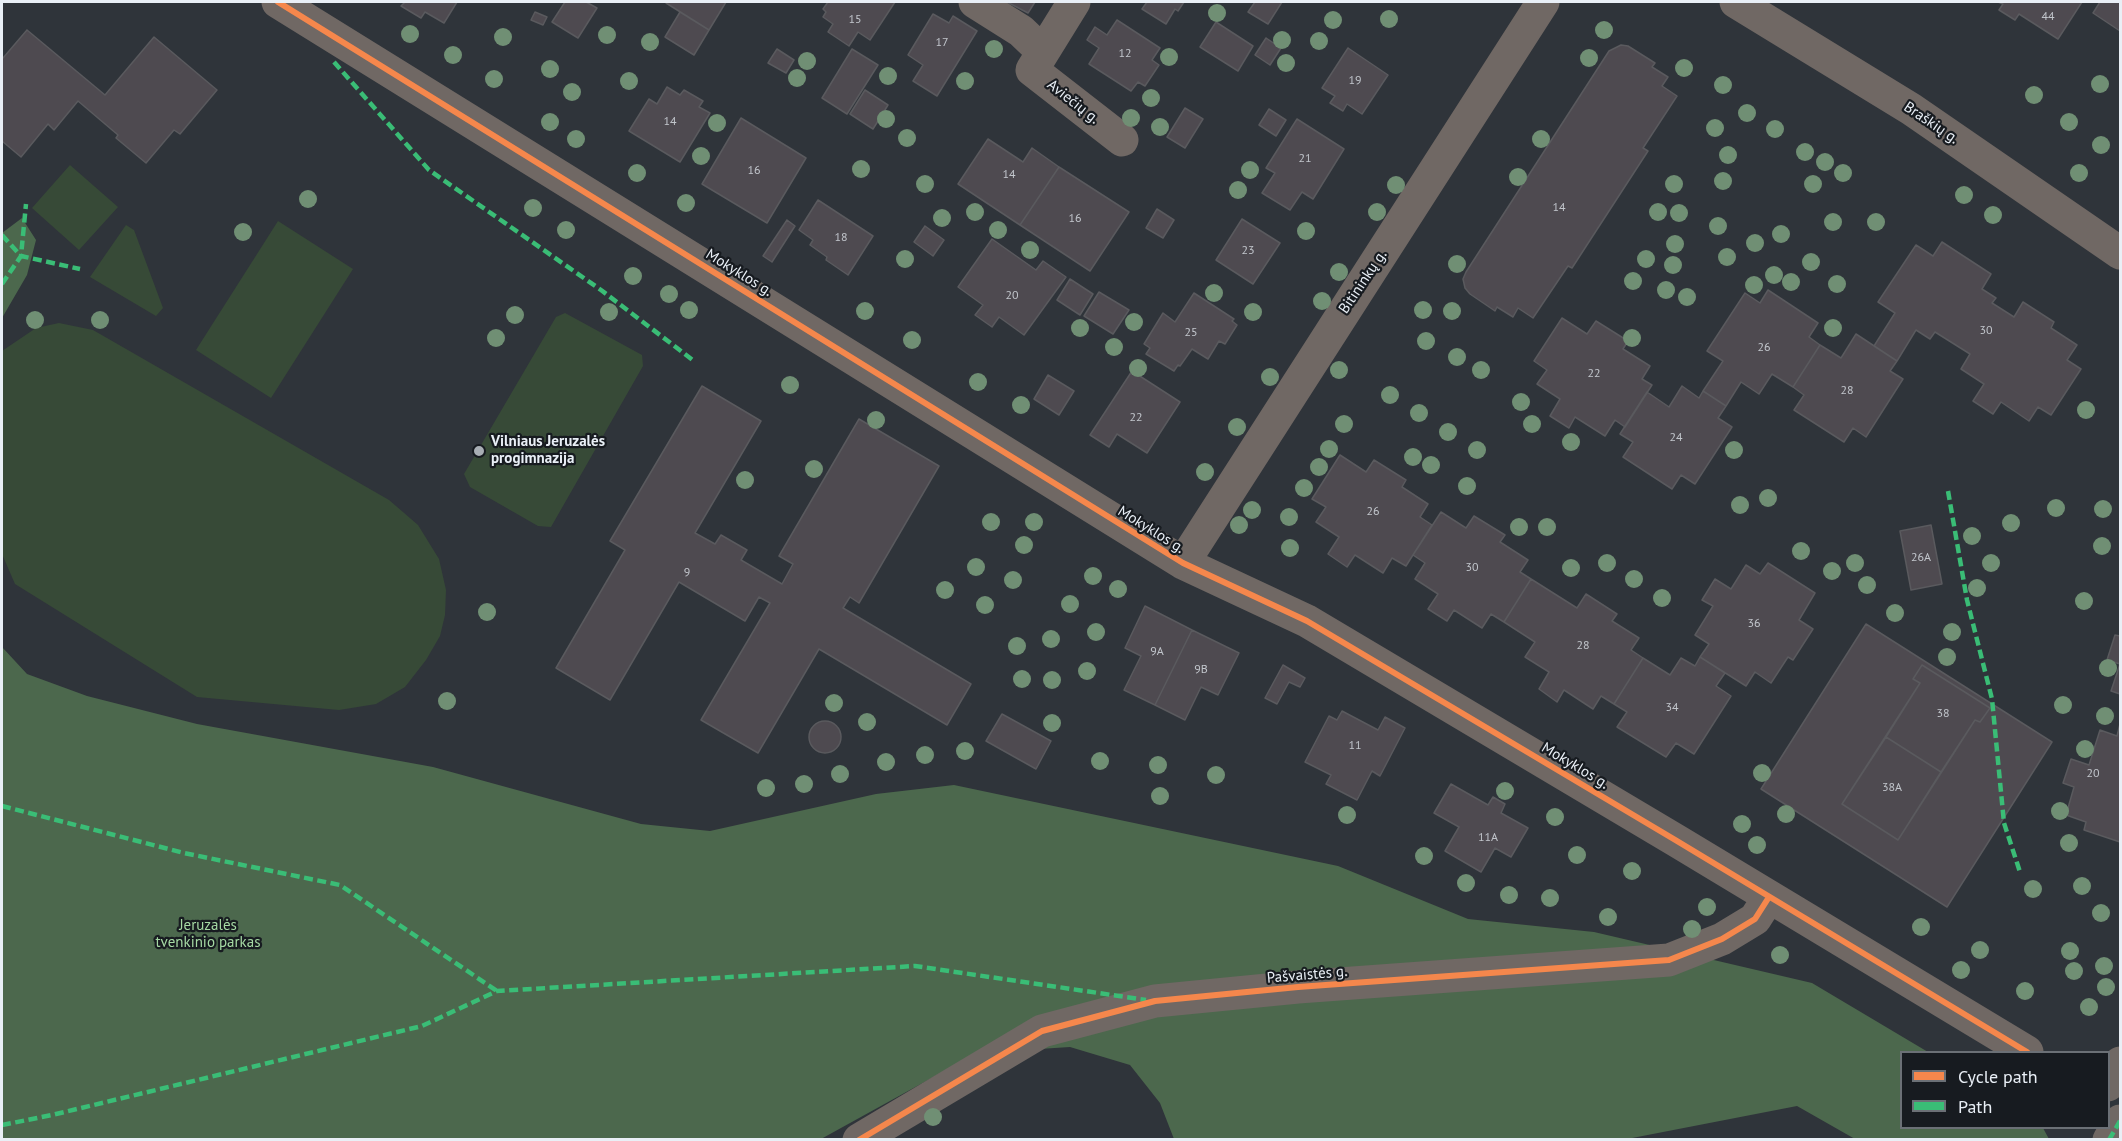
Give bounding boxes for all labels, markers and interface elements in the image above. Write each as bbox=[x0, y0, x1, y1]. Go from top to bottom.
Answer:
house number: 44 bbox=[2041, 10, 2055, 24]
house number: 15 bbox=[848, 13, 862, 27]
house number: 17 bbox=[935, 36, 949, 50]
house number: 12 bbox=[1118, 47, 1132, 61]
house number: 19 bbox=[1348, 74, 1362, 88]
street label: Aviečių g. bbox=[1043, 76, 1103, 128]
street label: Braškių g. bbox=[1900, 98, 1962, 148]
house number: 14 bbox=[663, 115, 677, 129]
house number: 21 bbox=[1298, 152, 1312, 166]
house number: 16 bbox=[747, 164, 761, 178]
house number: 14 bbox=[1002, 168, 1016, 182]
house number: 14 bbox=[1552, 201, 1566, 215]
house number: 16 bbox=[1068, 212, 1082, 226]
house number: 18 bbox=[834, 231, 848, 245]
house number: 23 bbox=[1241, 244, 1255, 258]
street label: Mokyklos g. bbox=[702, 245, 776, 301]
street label: Bitininkų g. bbox=[1335, 247, 1391, 317]
house number: 20 bbox=[1005, 289, 1019, 303]
house number: 30 bbox=[1979, 324, 1993, 338]
house number: 25 bbox=[1184, 326, 1198, 340]
house number: 26 bbox=[1757, 341, 1771, 355]
house number: 22 bbox=[1587, 367, 1601, 381]
house number: 28 bbox=[1840, 384, 1854, 398]
house number: 22 bbox=[1129, 411, 1143, 425]
house number: 24 bbox=[1669, 431, 1683, 445]
place label: Vilniaus Jeruzalės progimnazija bbox=[491, 433, 605, 468]
marker: Vilniaus Jeruzalės progimnazija bbox=[472, 444, 486, 458]
street label: Mokyklos g. bbox=[1114, 502, 1188, 558]
house number: 26 bbox=[1366, 505, 1380, 519]
house number: 26A bbox=[1911, 551, 1931, 565]
house number: 30 bbox=[1465, 561, 1479, 575]
house number: 9 bbox=[684, 566, 690, 580]
house number: 36 bbox=[1747, 617, 1761, 631]
house number: 28 bbox=[1576, 639, 1590, 653]
house number: 9A bbox=[1150, 645, 1164, 659]
house number: 9B bbox=[1194, 663, 1208, 677]
house number: 34 bbox=[1665, 701, 1679, 715]
house number: 38 bbox=[1936, 707, 1950, 721]
house number: 11 bbox=[1348, 739, 1362, 753]
street label: Mokyklos g. bbox=[1538, 739, 1612, 793]
house number: 20 bbox=[2086, 767, 2100, 781]
house number: 38A bbox=[1882, 781, 1902, 795]
house number: 11A bbox=[1478, 831, 1498, 845]
park label: Jeruzalės tvenkinio parkas bbox=[155, 917, 261, 952]
street label: Pašvaistės g. bbox=[1266, 963, 1348, 987]
legend bbox=[1900, 1051, 2110, 1129]
text: Cycle path bbox=[1958, 1065, 2038, 1088]
text: Path bbox=[1958, 1095, 1992, 1118]

